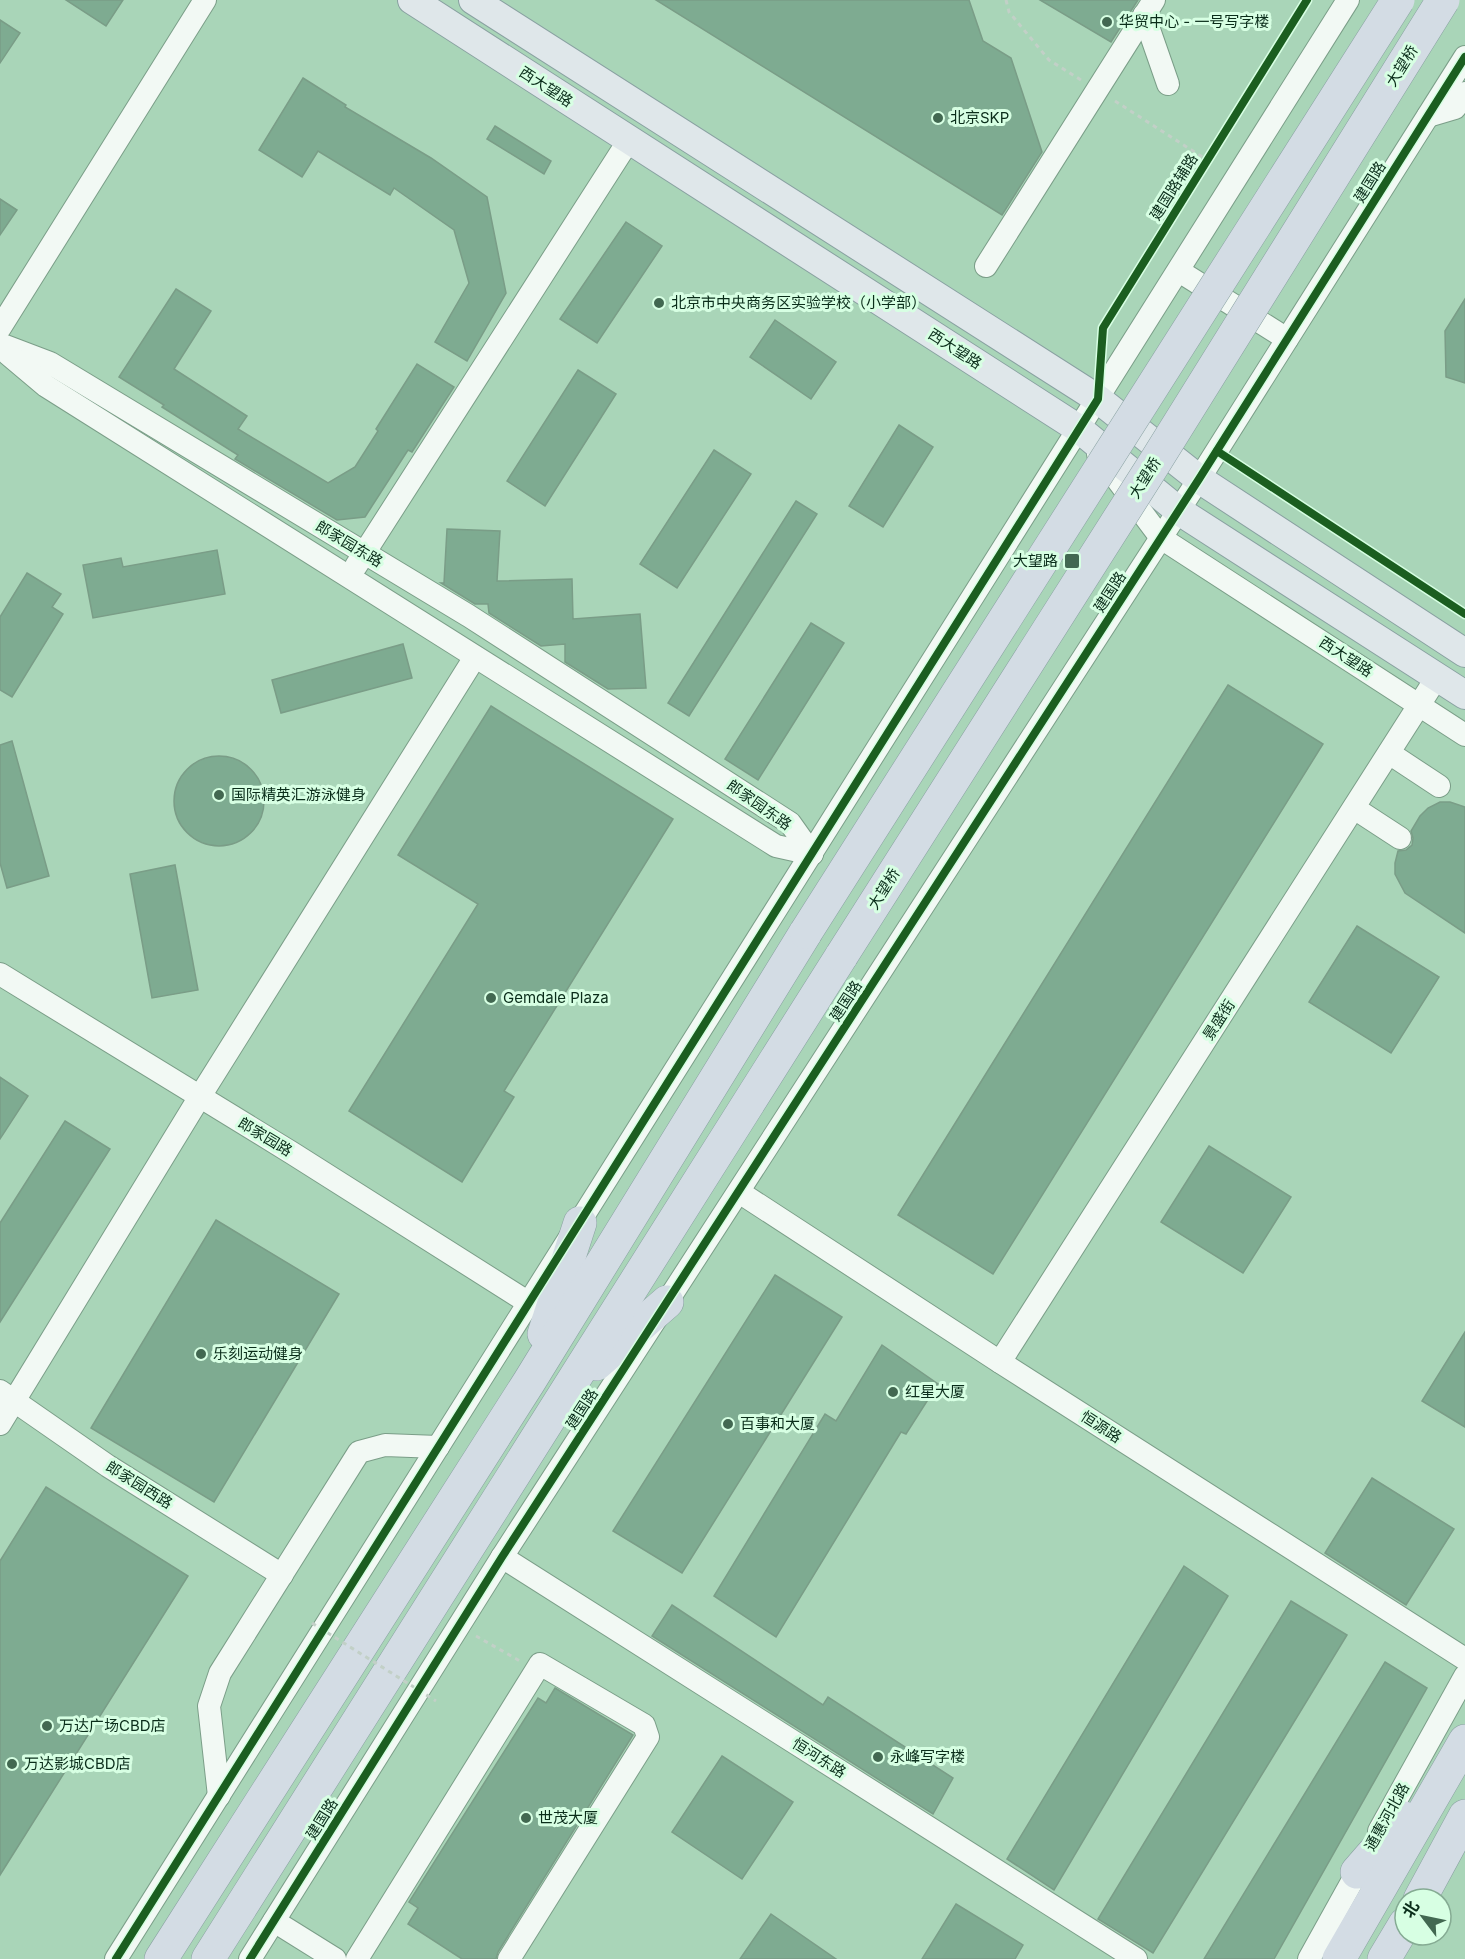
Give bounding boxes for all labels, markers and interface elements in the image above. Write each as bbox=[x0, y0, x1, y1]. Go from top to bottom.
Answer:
place label: 华贸中心 - 一号写字楼 bbox=[1119, 12, 1269, 31]
marker: 华贸中心 - 一号写字楼 bbox=[1100, 15, 1114, 29]
street label: 大望桥 bbox=[1382, 42, 1422, 90]
street label: 西大望路 bbox=[516, 62, 577, 111]
place label: 北京SKP bbox=[950, 108, 1009, 127]
marker: 北京SKP bbox=[931, 111, 945, 125]
street label: 建国路辅路 bbox=[1146, 150, 1202, 224]
street label: 建国路 bbox=[1350, 158, 1390, 206]
place label: 北京市中央商务区实验学校（小学部） bbox=[671, 293, 926, 312]
marker: 北京市中央商务区实验学校（小学部） bbox=[652, 296, 666, 310]
street label: 西大望路 bbox=[925, 324, 986, 373]
street label: 大望桥 bbox=[1125, 454, 1165, 502]
street label: 郎家园东路 bbox=[312, 516, 386, 571]
place label: 大望路 bbox=[1013, 551, 1058, 570]
marker: 大望路 bbox=[1063, 552, 1081, 570]
street label: 建国路 bbox=[1089, 568, 1130, 616]
street label: 西大望路 bbox=[1316, 632, 1377, 681]
street label: 郎家园东路 bbox=[723, 775, 795, 834]
place label: 国际精英汇游泳健身 bbox=[231, 785, 366, 804]
marker: 国际精英汇游泳健身 bbox=[212, 788, 226, 802]
street label: 大望桥 bbox=[864, 865, 904, 913]
street label: 建国路 bbox=[825, 977, 866, 1025]
place label: Gemdale Plaza bbox=[503, 988, 609, 1007]
marker: Gemdale Plaza bbox=[484, 991, 498, 1005]
street label: 景盛街 bbox=[1198, 996, 1239, 1044]
street label: 郎家园路 bbox=[235, 1113, 296, 1160]
place label: 乐刻运动健身 bbox=[213, 1344, 303, 1363]
marker: 乐刻运动健身 bbox=[194, 1347, 208, 1361]
place label: 红星大厦 bbox=[905, 1382, 965, 1401]
street label: 建国路 bbox=[561, 1385, 602, 1433]
marker: 红星大厦 bbox=[886, 1385, 900, 1399]
street label: 恒源路 bbox=[1077, 1406, 1125, 1447]
place label: 百事和大厦 bbox=[740, 1414, 815, 1433]
marker: 百事和大厦 bbox=[721, 1417, 735, 1431]
street label: 郎家园西路 bbox=[102, 1457, 176, 1513]
place label: 万达广场CBD店 bbox=[59, 1716, 166, 1735]
marker: 万达广场CBD店 bbox=[40, 1719, 54, 1733]
street label: 恒河东路 bbox=[789, 1734, 850, 1782]
place label: 永峰写字楼 bbox=[890, 1747, 965, 1766]
marker: 永峰写字楼 bbox=[871, 1750, 885, 1764]
place label: 万达影城CBD店 bbox=[24, 1754, 131, 1773]
marker: 万达影城CBD店 bbox=[5, 1757, 19, 1771]
street label: 通惠河北路 bbox=[1360, 1779, 1413, 1854]
street label: 建国路 bbox=[302, 1795, 342, 1843]
place label: 世茂大厦 bbox=[538, 1808, 598, 1827]
marker: 世茂大厦 bbox=[519, 1811, 533, 1825]
north arrow bbox=[1393, 1887, 1453, 1947]
text: 北 bbox=[1398, 1897, 1423, 1921]

